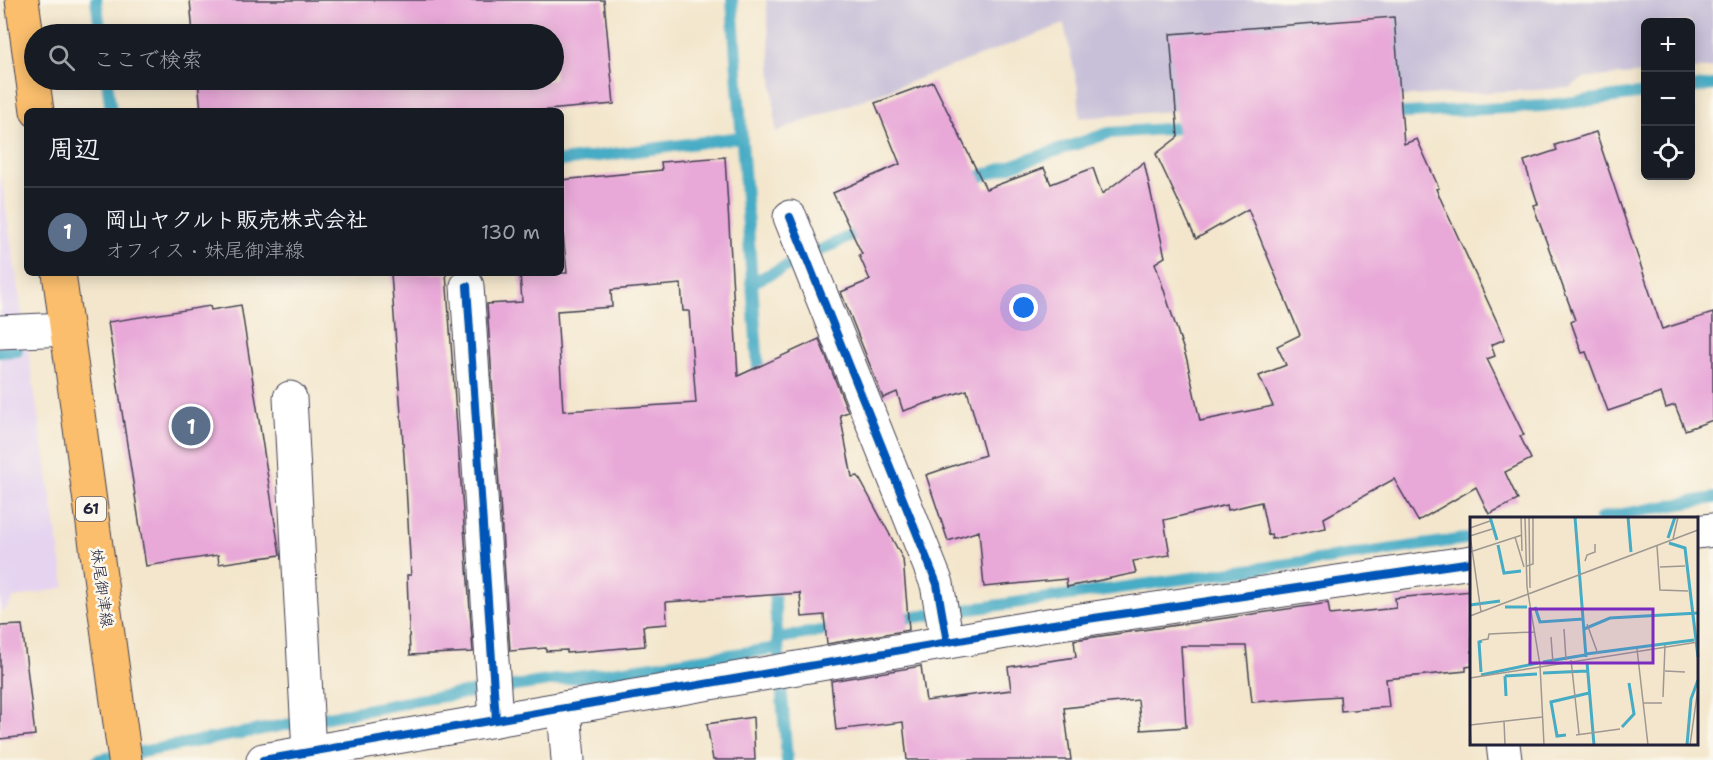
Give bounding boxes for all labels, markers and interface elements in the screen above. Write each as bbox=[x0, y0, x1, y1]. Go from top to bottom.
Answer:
map controls bbox=[1641, 18, 1695, 180]
button: + bbox=[1641, 18, 1695, 72]
search box bbox=[24, 24, 564, 90]
icon: search bbox=[45, 41, 78, 74]
text: ここで検索 bbox=[93, 45, 203, 74]
button: − bbox=[1641, 72, 1695, 126]
button: locate bbox=[1641, 126, 1695, 180]
text: 周辺 bbox=[48, 131, 100, 166]
text: 岡山ヤクルト販売株式会社 bbox=[105, 205, 368, 234]
text: 1 bbox=[63, 219, 72, 245]
text: 130 m bbox=[481, 219, 540, 245]
text: オフィス · 妹尾御津線 bbox=[105, 237, 304, 263]
your location bbox=[1009, 293, 1038, 322]
pin: 1 bbox=[172, 404, 210, 448]
road number: 61 bbox=[76, 497, 106, 521]
inset map bbox=[1470, 517, 1698, 745]
street label: 妹尾御津線 bbox=[86, 547, 118, 629]

